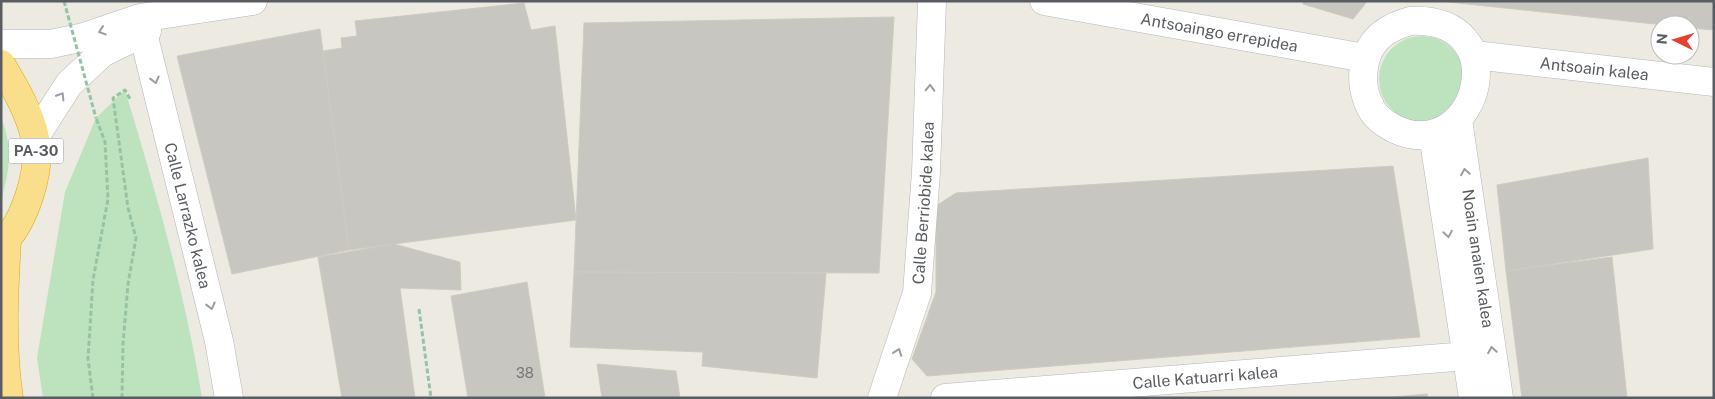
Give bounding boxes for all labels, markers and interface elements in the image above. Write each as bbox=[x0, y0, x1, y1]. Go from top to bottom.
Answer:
street label: Antsoaingo errepidea bbox=[1139, 9, 1299, 56]
north arrow bbox=[1650, 15, 1700, 65]
one-way arrow bbox=[99, 25, 107, 35]
text: N bbox=[1654, 33, 1670, 45]
street label: Antsoain kalea bbox=[1539, 53, 1650, 85]
one-way arrow bbox=[150, 75, 160, 83]
one-way arrow bbox=[924, 83, 935, 91]
one-way arrow bbox=[55, 92, 64, 102]
street label: Calle Berriobide kalea bbox=[909, 121, 938, 285]
road number: PA-30 bbox=[8, 138, 64, 164]
street label: Calle Larrazko kalea bbox=[160, 141, 215, 291]
one-way arrow bbox=[1460, 167, 1471, 175]
street label: Noain anaien kalea bbox=[1458, 188, 1498, 329]
one-way arrow bbox=[1442, 230, 1453, 238]
one-way arrow bbox=[205, 301, 216, 310]
one-way arrow bbox=[1487, 345, 1498, 353]
one-way arrow bbox=[892, 348, 902, 357]
street label: Calle Katuarri kalea bbox=[1132, 362, 1279, 393]
house number: 38 bbox=[516, 365, 534, 381]

